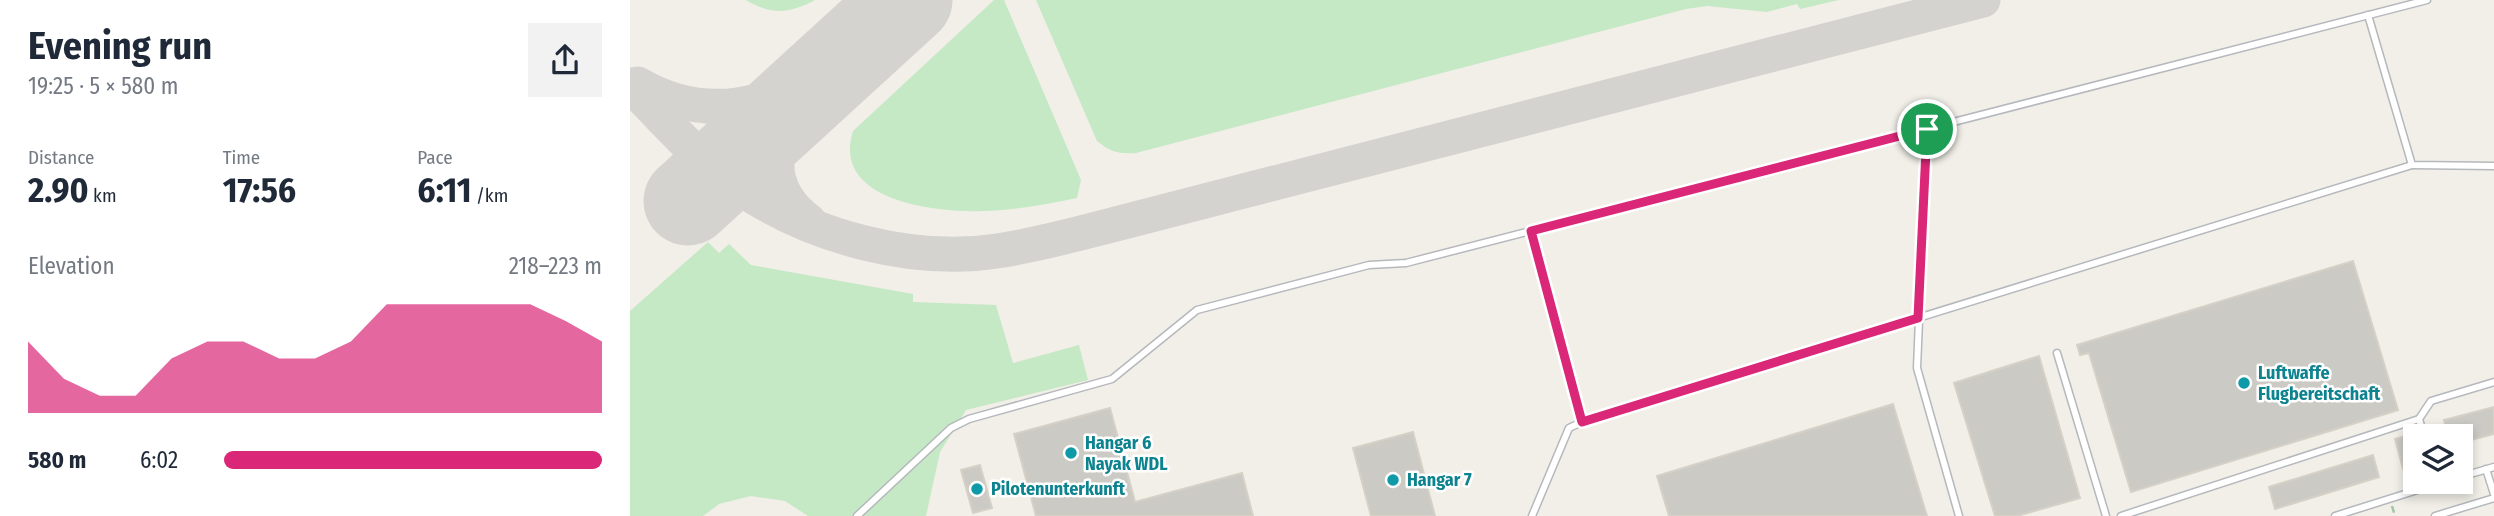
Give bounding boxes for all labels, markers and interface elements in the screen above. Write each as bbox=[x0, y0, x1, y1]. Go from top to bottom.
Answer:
text: Evening run bbox=[28, 23, 212, 69]
button: share bbox=[528, 23, 602, 97]
text: 19:25 · 5 × 580 m bbox=[28, 72, 178, 100]
pin bbox=[1897, 99, 1957, 159]
icon: arrive bbox=[1908, 110, 1946, 148]
text: Distance bbox=[28, 146, 95, 169]
text: Time bbox=[223, 146, 260, 169]
text: Pace bbox=[417, 146, 453, 169]
text: 2.90 bbox=[28, 169, 89, 211]
text: 17:56 bbox=[223, 169, 296, 211]
text: 6:11 bbox=[417, 169, 471, 211]
text: km bbox=[89, 184, 117, 207]
text: /km bbox=[471, 184, 508, 207]
text: Elevation bbox=[28, 252, 115, 280]
text: 218–223 m bbox=[509, 252, 602, 280]
place label: Luftwaffe Flugbereitschaft bbox=[2258, 362, 2381, 405]
marker: Luftwaffe Flugbereitschaft bbox=[2236, 375, 2252, 391]
map controls bbox=[2403, 424, 2473, 494]
button: layers bbox=[2403, 424, 2473, 494]
place label: Hangar 6 Nayak WDL bbox=[1085, 432, 1168, 475]
marker: Hangar 6 Nayak WDL bbox=[1063, 445, 1079, 461]
text: 580 m bbox=[28, 446, 86, 474]
text: 6:02 bbox=[140, 446, 178, 474]
place label: Hangar 7 bbox=[1407, 469, 1472, 491]
marker: Hangar 7 bbox=[1385, 472, 1401, 488]
place label: Pilotenunterkunft bbox=[991, 478, 1126, 500]
marker: Pilotenunterkunft bbox=[969, 481, 985, 497]

